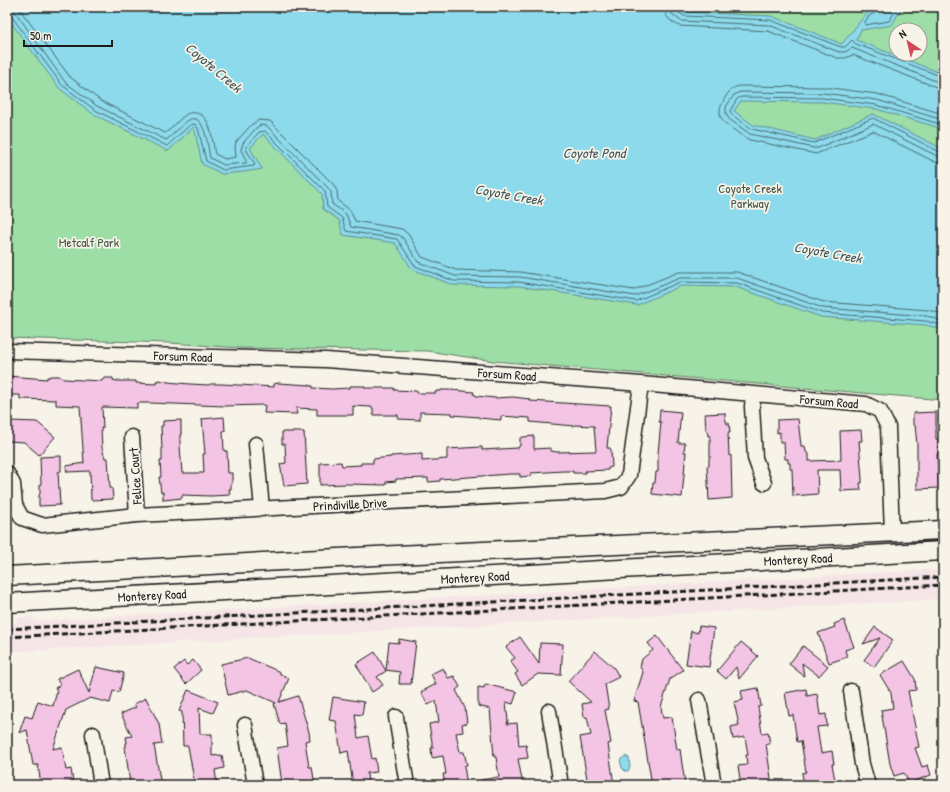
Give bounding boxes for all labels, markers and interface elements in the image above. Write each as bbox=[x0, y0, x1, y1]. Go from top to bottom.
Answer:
scale bar bbox=[24, 22, 112, 48]
north arrow bbox=[888, 22, 928, 62]
text: N bbox=[896, 26, 909, 41]
text: 50 m bbox=[30, 27, 51, 44]
water label: Coyote Creek bbox=[181, 38, 247, 98]
water label: Coyote Pond bbox=[563, 143, 628, 163]
water label: Coyote Creek bbox=[473, 179, 546, 210]
park label: Coyote Creek Parkway bbox=[718, 179, 782, 212]
park label: Metcalf Park bbox=[59, 233, 120, 251]
water label: Coyote Creek bbox=[792, 237, 865, 268]
street label: Forsum Road bbox=[152, 346, 213, 366]
street label: Forsum Road bbox=[476, 363, 537, 385]
street label: Forsum Road bbox=[798, 389, 859, 413]
street label: Felice Court bbox=[124, 447, 146, 506]
street label: Prindiville Drive bbox=[312, 493, 388, 515]
street label: Monterey Road bbox=[763, 548, 833, 570]
street label: Monterey Road bbox=[440, 566, 510, 588]
street label: Monterey Road bbox=[117, 584, 187, 606]

